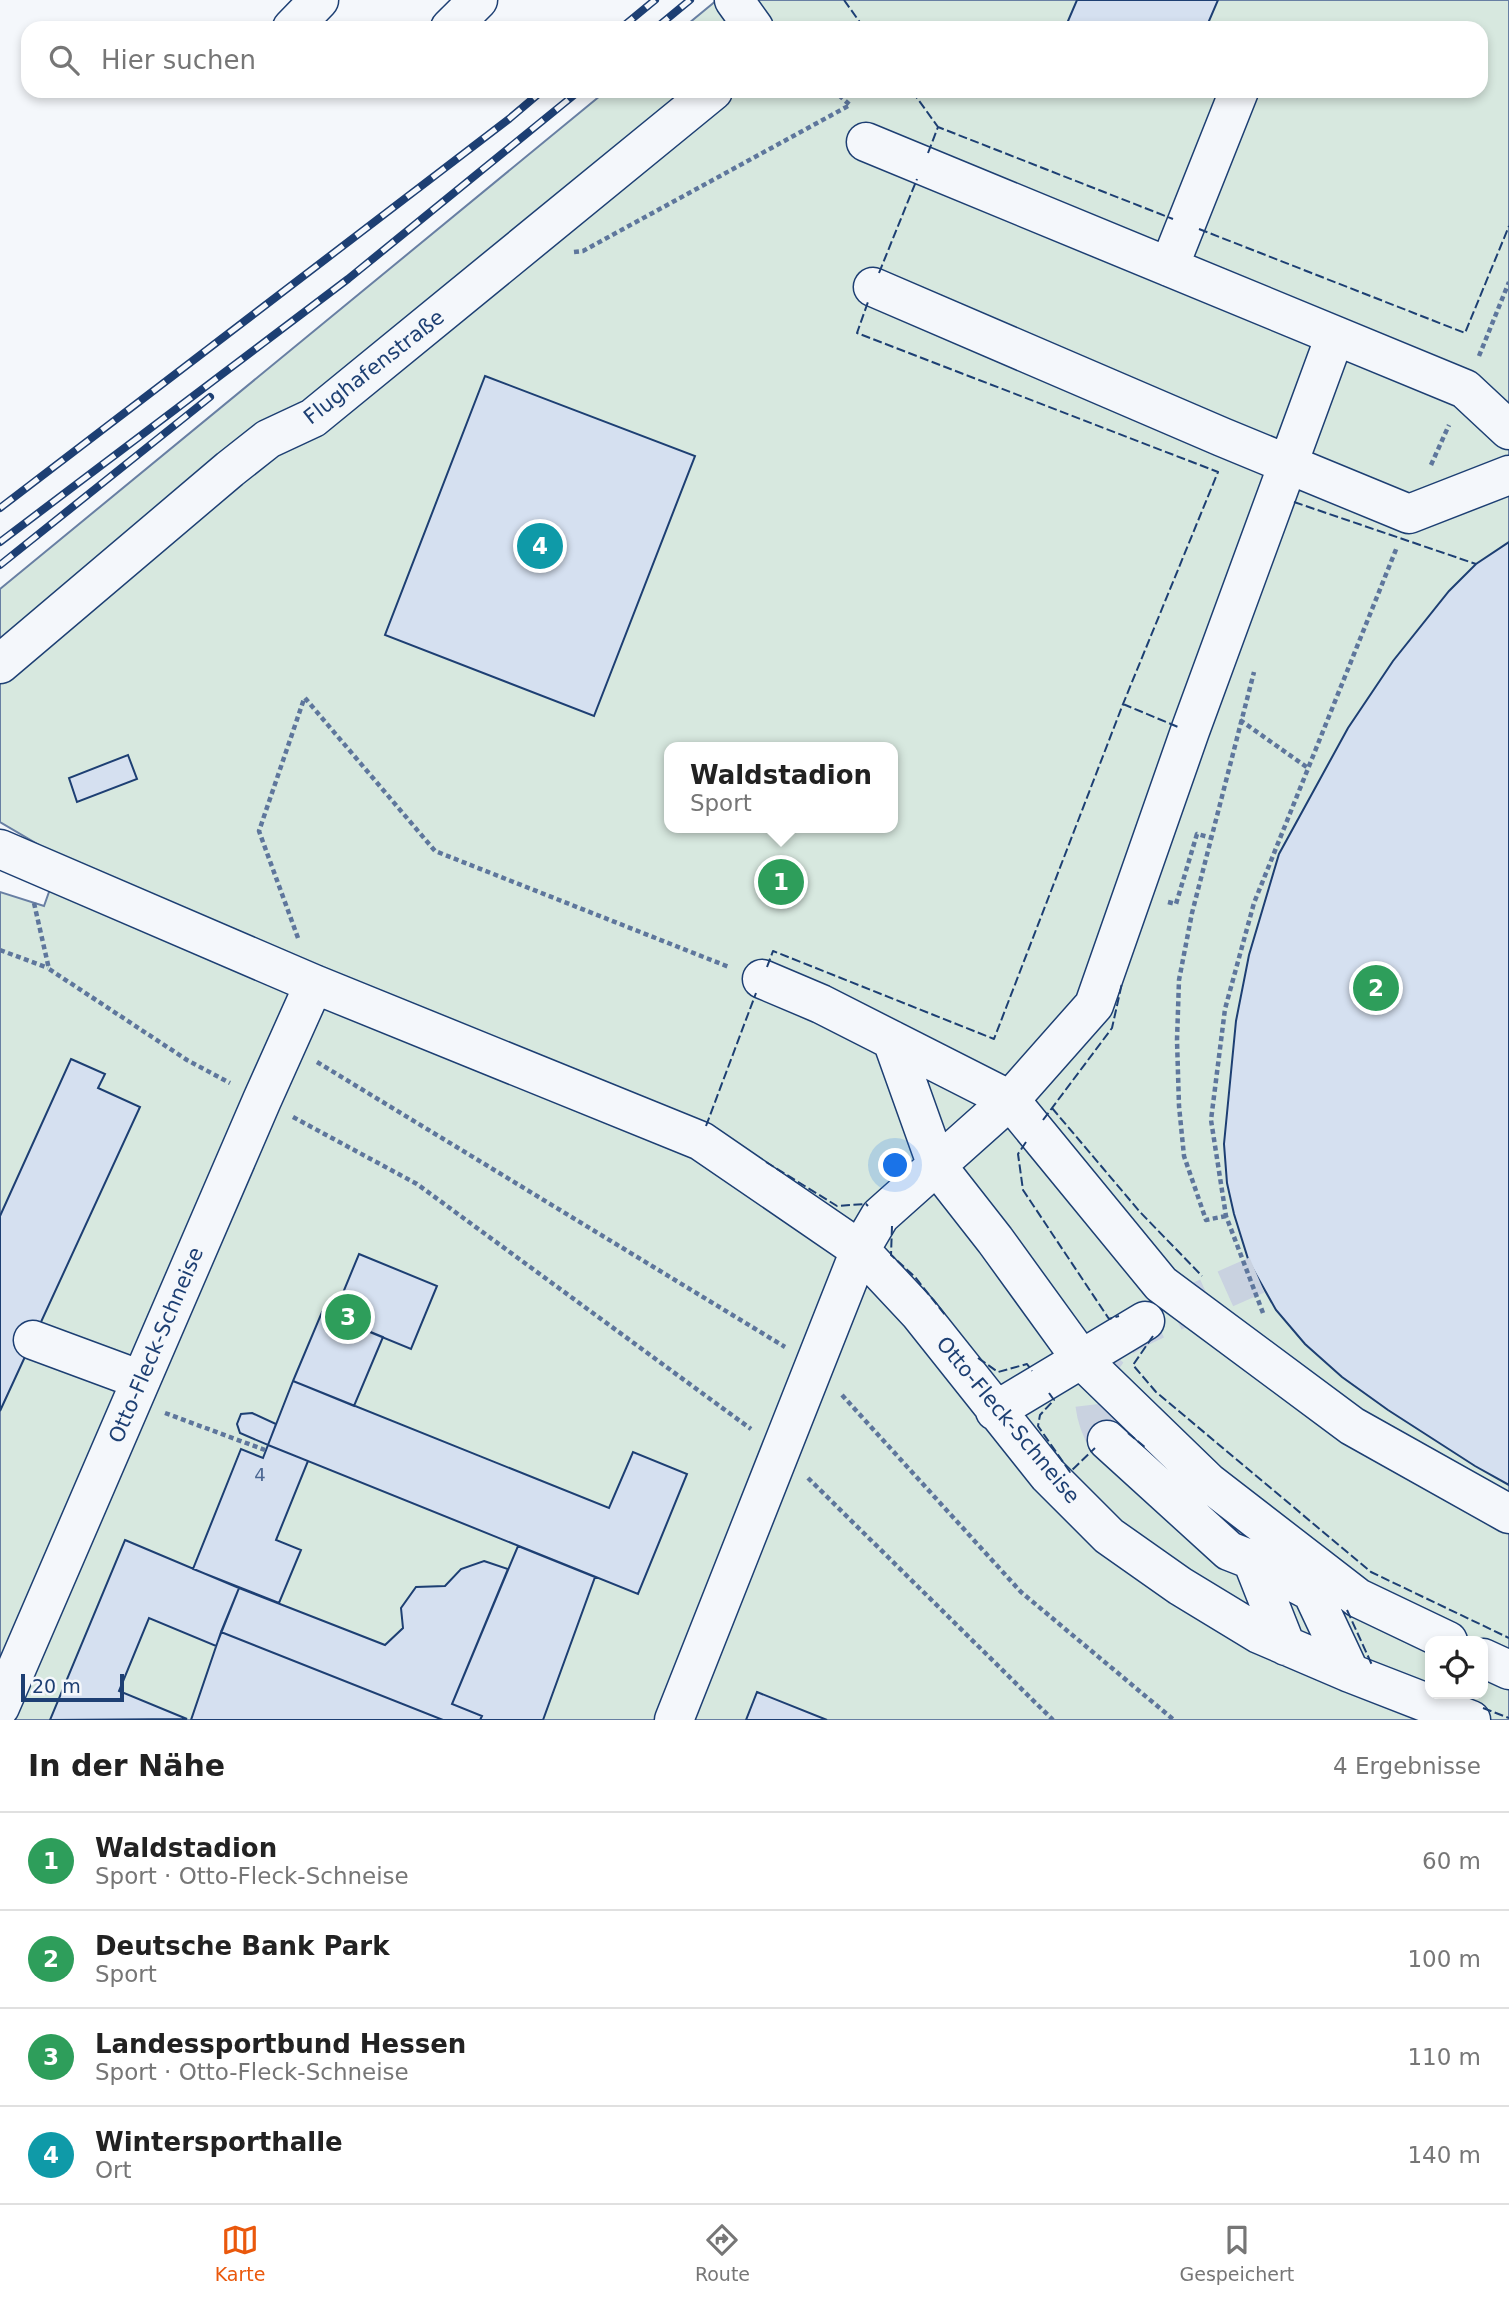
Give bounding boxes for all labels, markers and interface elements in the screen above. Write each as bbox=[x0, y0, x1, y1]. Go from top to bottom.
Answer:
search box bbox=[21, 21, 1488, 98]
icon: search bbox=[45, 41, 83, 79]
text: Hier suchen bbox=[101, 45, 256, 75]
street label: Flughafenstraße bbox=[299, 305, 449, 429]
pin: 4 bbox=[517, 520, 563, 572]
popup bbox=[664, 742, 898, 833]
text: Waldstadion bbox=[690, 760, 872, 790]
text: Sport bbox=[690, 790, 752, 816]
pin: 1 bbox=[758, 856, 804, 908]
pin: 2 bbox=[1353, 962, 1399, 1014]
your location bbox=[878, 1148, 912, 1182]
street label: Otto-Fleck-Schneise bbox=[104, 1244, 208, 1446]
pin: 3 bbox=[325, 1291, 371, 1343]
street label: Otto-Fleck-Schneise bbox=[931, 1332, 1085, 1508]
house number: 4 bbox=[254, 1464, 266, 1485]
map controls bbox=[1425, 1636, 1488, 1699]
button: locate bbox=[1425, 1636, 1488, 1699]
scale bar bbox=[21, 1671, 124, 1703]
text: 20 m bbox=[32, 1675, 81, 1697]
text: In der Nähe bbox=[28, 1748, 225, 1783]
text: 4 Ergebnisse bbox=[1333, 1753, 1481, 1779]
text: Waldstadion bbox=[95, 1833, 277, 1863]
text: 1 bbox=[43, 1848, 59, 1874]
text: 60 m bbox=[1422, 1848, 1481, 1874]
text: Sport · Otto-Fleck-Schneise bbox=[95, 1863, 409, 1889]
text: Deutsche Bank Park bbox=[95, 1931, 389, 1961]
text: 2 bbox=[43, 1946, 59, 1972]
text: 100 m bbox=[1407, 1946, 1481, 1972]
text: Sport bbox=[95, 1961, 157, 1987]
text: Landessportbund Hessen bbox=[95, 2029, 466, 2059]
text: 3 bbox=[43, 2044, 59, 2070]
text: 110 m bbox=[1407, 2044, 1481, 2070]
text: Sport · Otto-Fleck-Schneise bbox=[95, 2059, 409, 2085]
text: Wintersporthalle bbox=[95, 2127, 343, 2157]
text: 4 bbox=[43, 2142, 59, 2168]
text: 140 m bbox=[1407, 2142, 1481, 2168]
text: Ort bbox=[95, 2157, 132, 2183]
tab: Karte bbox=[215, 2221, 265, 2285]
tab: Route bbox=[695, 2221, 750, 2285]
tab: Gespeichert bbox=[1179, 2221, 1294, 2285]

